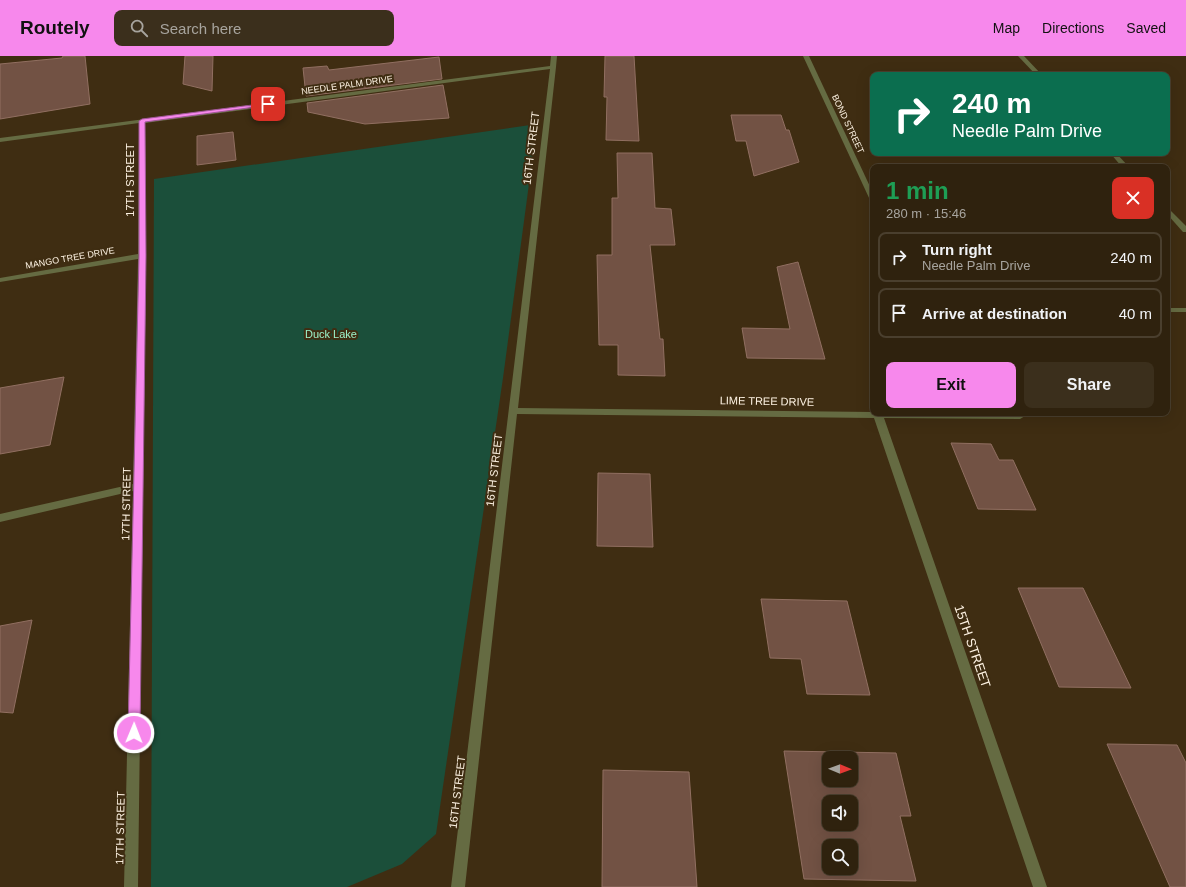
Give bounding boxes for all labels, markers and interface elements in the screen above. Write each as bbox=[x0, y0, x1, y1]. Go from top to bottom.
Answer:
search box bbox=[114, 10, 394, 46]
text: Routely bbox=[20, 17, 90, 38]
icon: search bbox=[128, 17, 150, 39]
text: Search here bbox=[160, 20, 241, 37]
text: Map bbox=[993, 20, 1020, 36]
text: Directions bbox=[1042, 20, 1104, 36]
text: Saved bbox=[1126, 20, 1166, 36]
street label: NEEDLE PALM DRIVE bbox=[301, 74, 393, 96]
pin bbox=[251, 87, 285, 121]
icon: right bbox=[886, 88, 938, 140]
text: 240 m bbox=[952, 88, 1031, 119]
icon: arrive bbox=[257, 93, 279, 115]
street label: BOND STREET bbox=[830, 93, 866, 156]
street label: 16TH STREET bbox=[521, 111, 541, 185]
text: Needle Palm Drive bbox=[952, 121, 1102, 141]
street label: 17TH STREET bbox=[124, 143, 136, 217]
text: 1 min bbox=[886, 177, 949, 204]
button: close bbox=[1112, 177, 1154, 219]
text: 280 m · 15:46 bbox=[886, 206, 966, 221]
text: Turn right bbox=[922, 241, 992, 258]
street label: MANGO TREE DRIVE bbox=[25, 245, 115, 271]
icon: right bbox=[888, 246, 910, 268]
text: 240 m bbox=[1110, 249, 1152, 266]
text: Needle Palm Drive bbox=[922, 258, 1030, 273]
icon: arrive bbox=[888, 302, 910, 324]
text: Arrive at destination bbox=[922, 305, 1067, 322]
text: 40 m bbox=[1119, 305, 1152, 322]
park label: Duck Lake bbox=[305, 328, 357, 340]
button: Exit bbox=[886, 362, 1016, 408]
button: Share bbox=[1024, 362, 1154, 408]
street label: LIME TREE DRIVE bbox=[720, 394, 814, 408]
street label: 16TH STREET bbox=[484, 433, 504, 507]
street label: 17TH STREET bbox=[119, 467, 133, 541]
street label: 15TH STREET bbox=[951, 603, 994, 690]
position arrow bbox=[113, 712, 155, 754]
north arrow bbox=[822, 751, 858, 787]
map controls bbox=[822, 751, 858, 875]
street label: 16TH STREET bbox=[447, 755, 467, 829]
street label: 17TH STREET bbox=[113, 791, 127, 865]
button: sound bbox=[822, 795, 858, 831]
button: search bbox=[822, 839, 858, 875]

